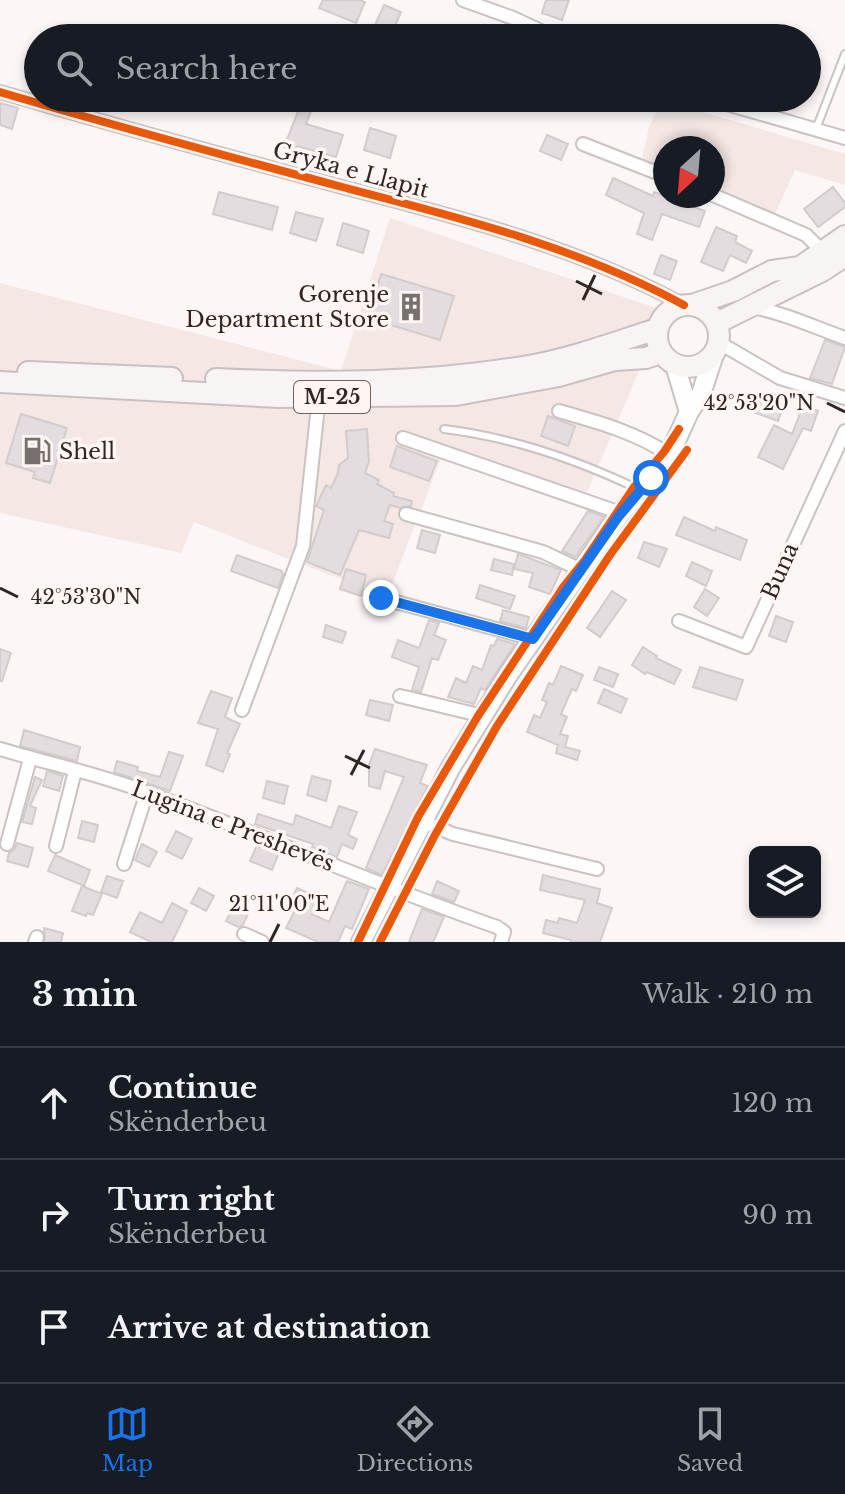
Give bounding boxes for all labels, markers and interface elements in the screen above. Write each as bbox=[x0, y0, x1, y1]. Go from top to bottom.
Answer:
search box bbox=[24, 24, 821, 112]
icon: search bbox=[52, 46, 96, 90]
text: Search here bbox=[116, 50, 297, 87]
street label: Gryka e Llapit bbox=[270, 136, 433, 204]
north arrow bbox=[653, 136, 725, 208]
place label: Gorenje Department Store bbox=[185, 281, 389, 333]
building icon: Gorenje Department Store bbox=[396, 292, 426, 322]
road number: M-25 bbox=[294, 381, 370, 413]
text: 42°53'20"N bbox=[704, 391, 814, 415]
fuel station icon: Shell bbox=[22, 436, 52, 466]
place label: Shell bbox=[59, 438, 115, 465]
route start bbox=[633, 460, 669, 496]
street label: Buna bbox=[756, 538, 805, 603]
route end bbox=[363, 580, 399, 616]
text: 42°53'30"N bbox=[31, 585, 141, 609]
street label: Lugina e Preshevës bbox=[128, 775, 338, 877]
map controls bbox=[749, 846, 821, 918]
button: layers bbox=[749, 846, 821, 918]
text: 21°11'00"E bbox=[229, 892, 329, 916]
text: 3 min bbox=[32, 973, 137, 1015]
text: Walk · 210 m bbox=[642, 978, 813, 1010]
text: Continue bbox=[108, 1069, 257, 1106]
icon: ahead bbox=[32, 1081, 76, 1125]
text: 120 m bbox=[731, 1087, 813, 1119]
text: Skënderbeu bbox=[108, 1106, 267, 1138]
text: Turn right bbox=[108, 1181, 275, 1218]
icon: right bbox=[32, 1193, 76, 1237]
text: 90 m bbox=[742, 1199, 813, 1231]
text: Skënderbeu bbox=[108, 1218, 267, 1250]
icon: arrive bbox=[32, 1305, 76, 1349]
text: Arrive at destination bbox=[108, 1309, 431, 1346]
tab: Map bbox=[102, 1402, 153, 1477]
tab: Directions bbox=[356, 1402, 473, 1477]
tab: Saved bbox=[677, 1402, 743, 1477]

